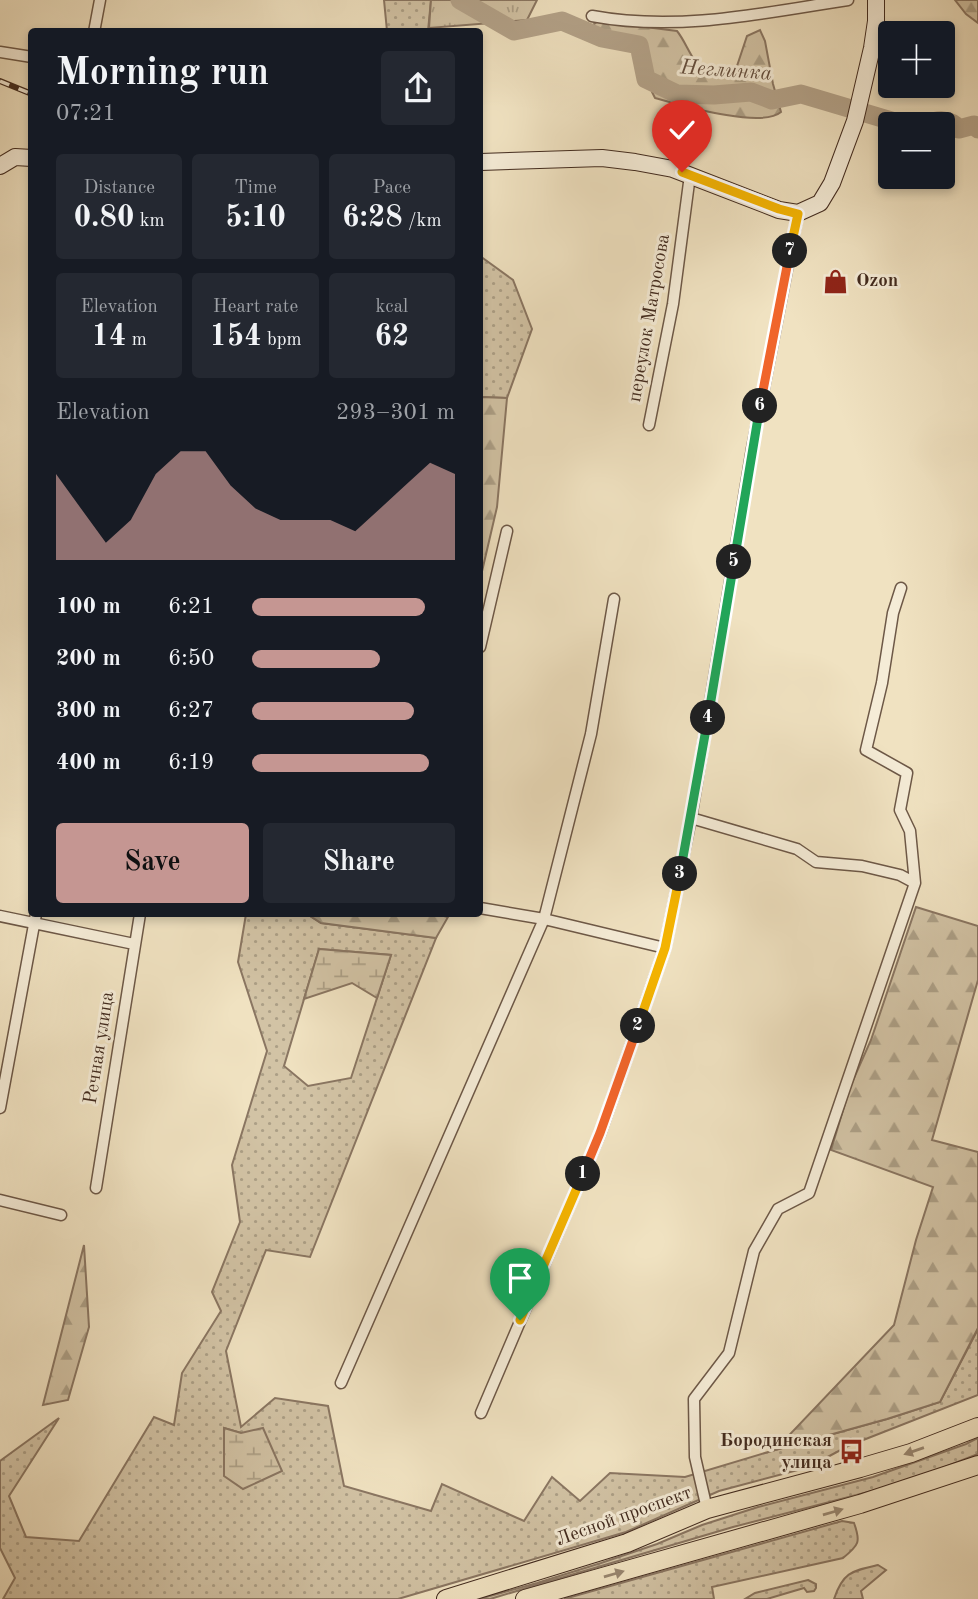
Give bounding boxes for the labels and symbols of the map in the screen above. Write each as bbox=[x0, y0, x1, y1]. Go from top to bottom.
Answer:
water label: Неглинка bbox=[678, 57, 773, 85]
pin bbox=[652, 100, 712, 172]
street label: переулок Матросова bbox=[626, 232, 674, 404]
pin: 7 bbox=[772, 233, 808, 268]
shop icon: Ozon bbox=[822, 267, 850, 295]
place label: Ozon bbox=[856, 272, 898, 291]
pin: 6 bbox=[742, 388, 778, 424]
pin: 5 bbox=[716, 544, 752, 580]
pin: 4 bbox=[690, 700, 726, 736]
pin: 3 bbox=[662, 856, 698, 892]
street label: Речная улица bbox=[82, 990, 118, 1106]
pin: 2 bbox=[620, 1009, 656, 1044]
pin: 1 bbox=[566, 1156, 600, 1192]
pin bbox=[490, 1248, 550, 1320]
place label: Бородинская улица bbox=[720, 1432, 832, 1473]
bus stop icon: Бородинская улица bbox=[838, 1438, 866, 1466]
one-way arrow bbox=[904, 1446, 925, 1457]
street label: Лесной проспект bbox=[554, 1484, 694, 1550]
one-way arrow bbox=[822, 1506, 844, 1517]
one-way arrow bbox=[604, 1568, 625, 1578]

